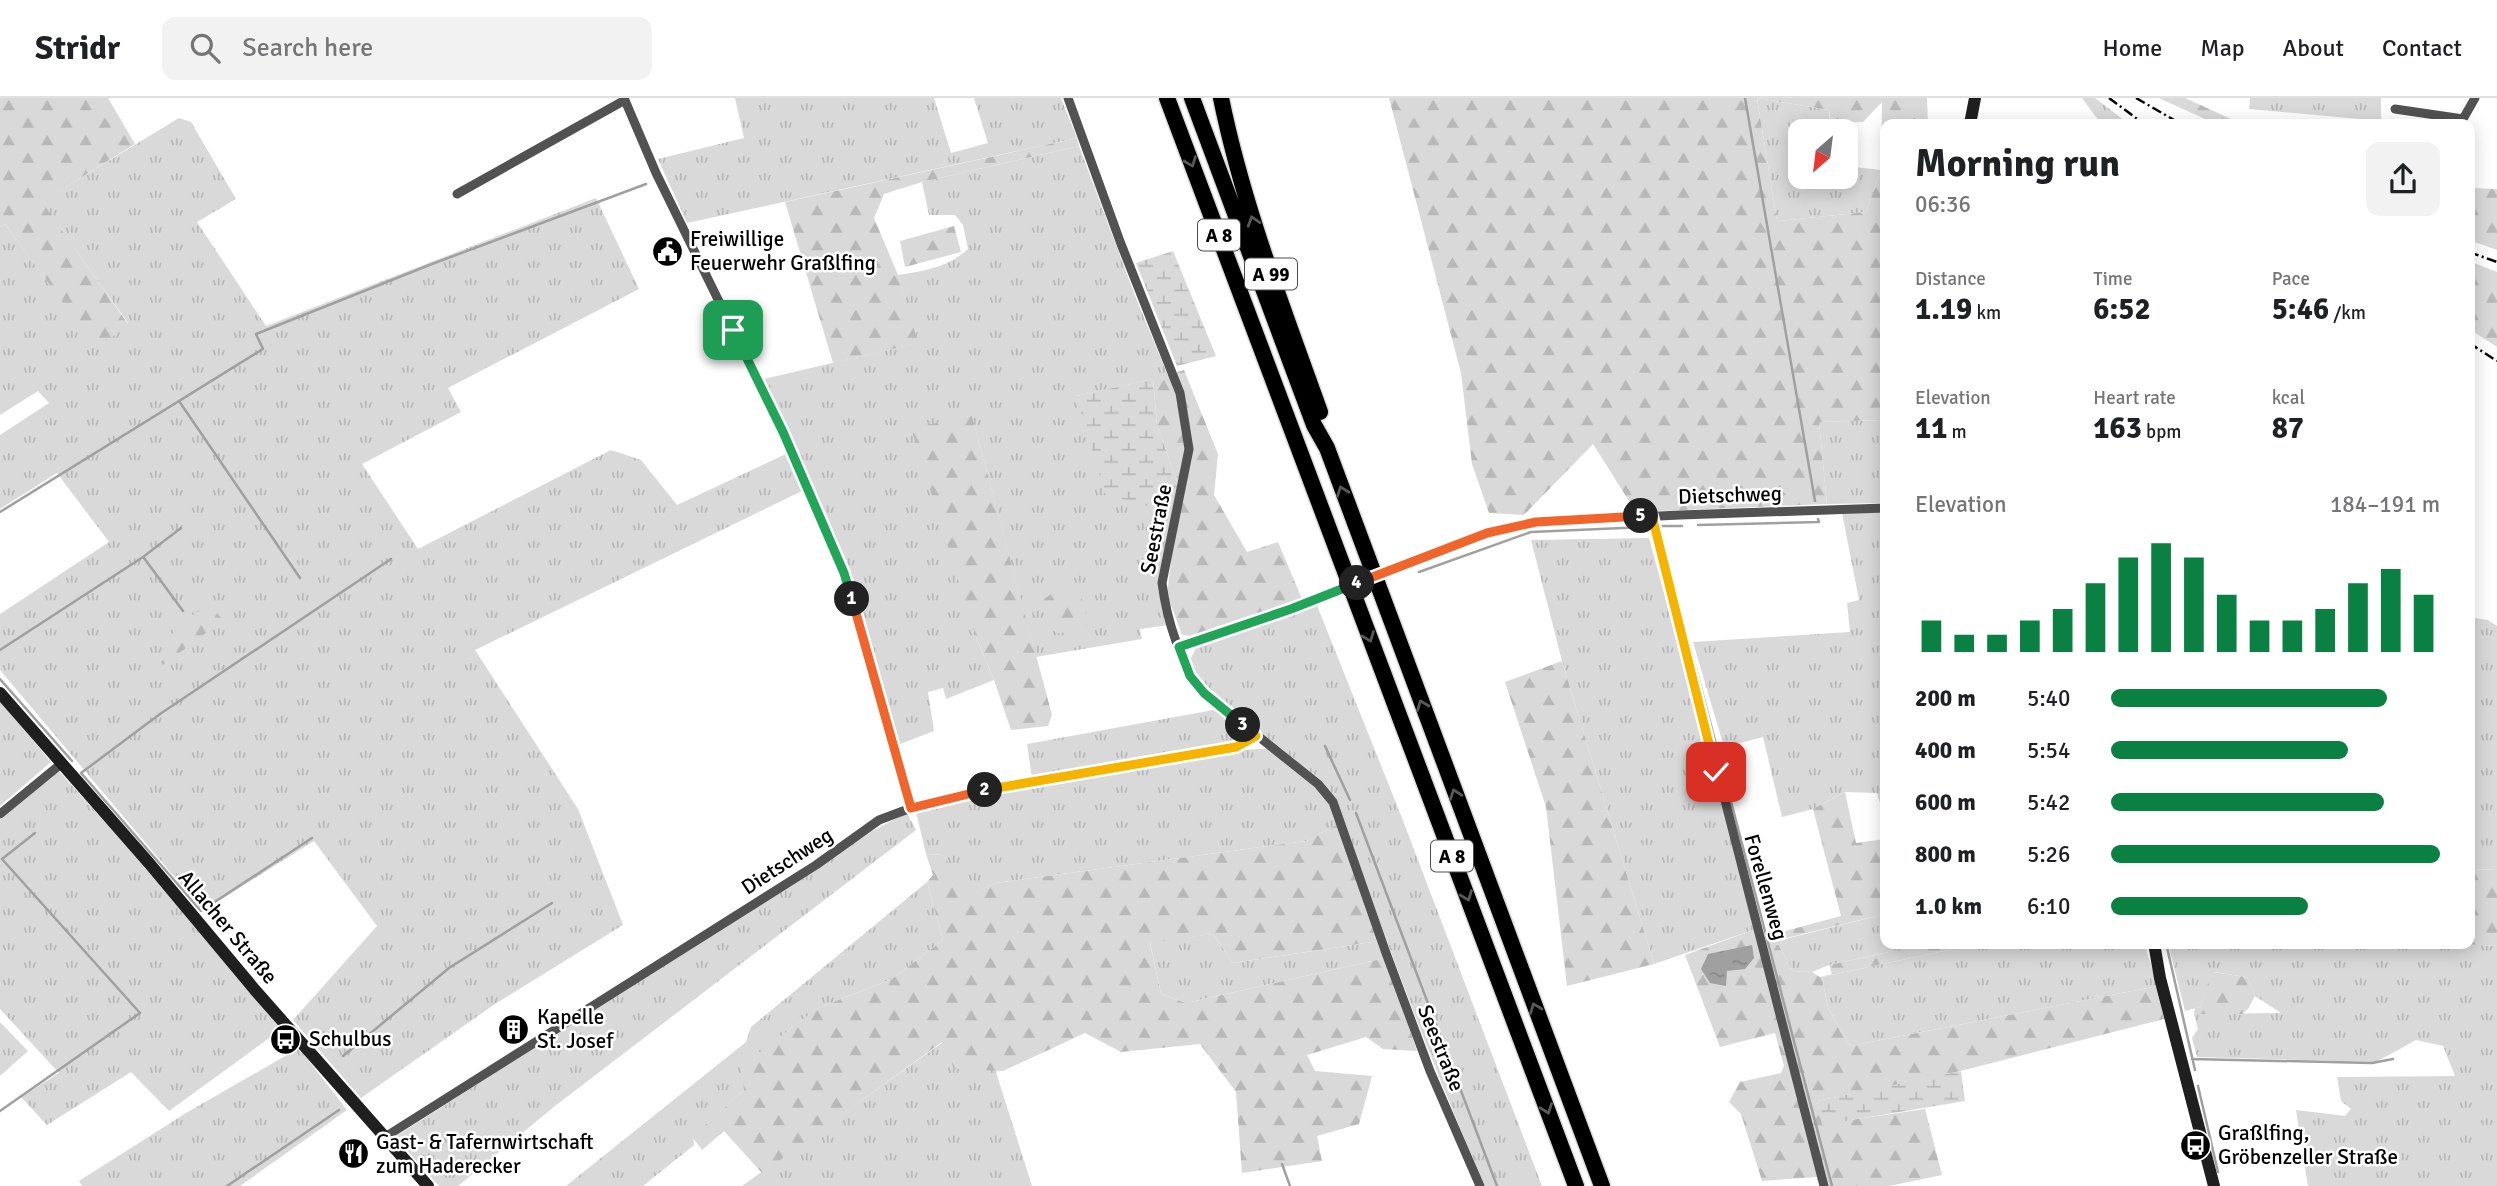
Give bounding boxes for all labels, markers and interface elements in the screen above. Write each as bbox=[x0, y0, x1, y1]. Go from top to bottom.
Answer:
search box bbox=[162, 17, 652, 80]
text: Stridr bbox=[35, 28, 120, 69]
icon: search bbox=[186, 29, 224, 67]
text: Search here bbox=[242, 32, 373, 64]
text: Home bbox=[2102, 33, 2162, 63]
text: Map bbox=[2200, 33, 2245, 63]
text: About bbox=[2283, 33, 2344, 63]
text: Contact bbox=[2382, 33, 2462, 63]
north arrow bbox=[1788, 119, 1858, 189]
map controls bbox=[1788, 119, 1858, 189]
text: Morning run bbox=[1915, 140, 2120, 187]
button: share bbox=[2366, 142, 2440, 216]
one-way arrow bbox=[1183, 155, 1197, 167]
text: 06:36 bbox=[1915, 190, 1971, 219]
one-way arrow bbox=[1246, 216, 1261, 228]
road number: A 8 bbox=[1198, 220, 1240, 251]
place label: Freiwillige Feuerwehr Graßlfing bbox=[690, 226, 876, 276]
public building icon: Freiwillige Feuerwehr Graßlfing bbox=[650, 234, 684, 268]
road number: A 99 bbox=[1245, 258, 1297, 290]
text: Distance bbox=[1915, 267, 1986, 291]
text: Time bbox=[2093, 267, 2132, 291]
text: Pace bbox=[2272, 267, 2310, 291]
text: 1.19 bbox=[1915, 291, 1972, 328]
text: 6:52 bbox=[2093, 291, 2151, 328]
text: 5:46 bbox=[2272, 291, 2329, 328]
pin bbox=[703, 300, 763, 360]
text: km bbox=[1972, 301, 2001, 325]
text: /km bbox=[2329, 301, 2366, 325]
icon: arrive bbox=[714, 311, 752, 349]
text: Elevation bbox=[1915, 386, 1991, 410]
text: Heart rate bbox=[2093, 386, 2176, 410]
text: kcal bbox=[2272, 386, 2305, 410]
text: 11 bbox=[1915, 410, 1947, 447]
text: 163 bbox=[2093, 410, 2142, 447]
text: 87 bbox=[2272, 410, 2304, 447]
text: m bbox=[1947, 420, 1967, 444]
text: bpm bbox=[2142, 420, 2181, 444]
street label: Dietschweg bbox=[1678, 480, 1782, 510]
street label: Seestraße bbox=[1135, 482, 1177, 576]
one-way arrow bbox=[1336, 486, 1350, 498]
text: Elevation bbox=[1915, 490, 2007, 519]
text: 184–191 m bbox=[2330, 490, 2440, 519]
pin: 5 bbox=[1624, 498, 1658, 534]
text: 5 bbox=[1635, 503, 1646, 527]
pin: 4 bbox=[1340, 566, 1374, 601]
text: 4 bbox=[1351, 570, 1362, 594]
pin: 1 bbox=[834, 582, 870, 616]
text: 1 bbox=[846, 586, 857, 610]
one-way arrow bbox=[1360, 630, 1374, 642]
text: 200 m bbox=[1915, 684, 1976, 713]
text: 5:40 bbox=[2027, 684, 2070, 713]
one-way arrow bbox=[1416, 699, 1430, 711]
pin: 3 bbox=[1226, 708, 1260, 742]
text: 3 bbox=[1237, 712, 1248, 736]
text: 400 m bbox=[1915, 736, 1976, 765]
text: 5:54 bbox=[2027, 736, 2070, 765]
pin bbox=[1686, 742, 1746, 802]
icon: check bbox=[1697, 753, 1735, 791]
pin: 2 bbox=[968, 772, 1002, 808]
text: 2 bbox=[979, 777, 990, 801]
text: 600 m bbox=[1915, 788, 1976, 817]
text: 5:42 bbox=[2027, 788, 2070, 817]
one-way arrow bbox=[1449, 789, 1463, 801]
street label: Dietschweg bbox=[736, 822, 838, 900]
street label: Forellenweg bbox=[1738, 831, 1794, 943]
text: 800 m bbox=[1915, 840, 1976, 869]
text: 5:26 bbox=[2027, 840, 2070, 869]
road number: A 8 bbox=[1431, 841, 1473, 872]
street label: Allacher Straße bbox=[173, 865, 283, 989]
one-way arrow bbox=[1458, 889, 1472, 901]
text: 1.0 km bbox=[1915, 892, 1982, 921]
text: 6:10 bbox=[2027, 892, 2070, 921]
street label: Seestraße bbox=[1412, 1001, 1470, 1095]
one-way arrow bbox=[1529, 1002, 1543, 1014]
place label: Kapelle St. Josef bbox=[537, 1004, 614, 1054]
building icon: Kapelle St. Josef bbox=[497, 1012, 531, 1046]
bus stop icon: Schulbus bbox=[269, 1022, 303, 1056]
place label: Schulbus bbox=[309, 1026, 391, 1052]
one-way arrow bbox=[1538, 1102, 1552, 1114]
place label: Graßlfing, Gröbenzeller Straße bbox=[2218, 1120, 2398, 1170]
bus stop icon: Graßlfing, Gröbenzeller Straße bbox=[2178, 1128, 2212, 1162]
place label: Gast- & Tafernwirtschaft zum Haderecker bbox=[376, 1129, 594, 1179]
restaurant icon: Gast- & Tafernwirtschaft zum Haderecker bbox=[336, 1137, 370, 1171]

